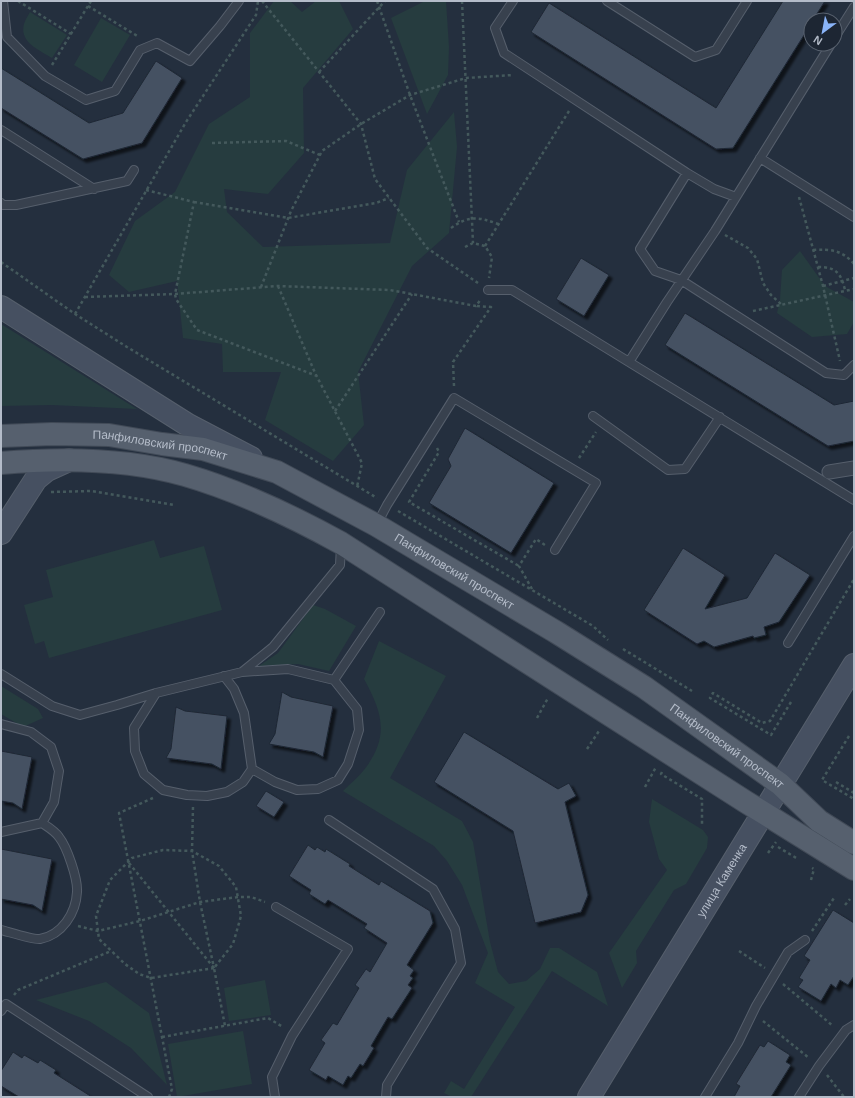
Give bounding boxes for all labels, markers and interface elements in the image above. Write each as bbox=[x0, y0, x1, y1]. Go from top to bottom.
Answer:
north arrow bbox=[803, 12, 843, 52]
text: N bbox=[811, 33, 824, 48]
street label: Панфиловский проспект bbox=[93, 428, 230, 463]
street label: Панфиловский проспект bbox=[392, 531, 517, 613]
street label: Панфиловский проспект bbox=[667, 701, 787, 792]
street label: улица Каменка bbox=[694, 841, 750, 920]

